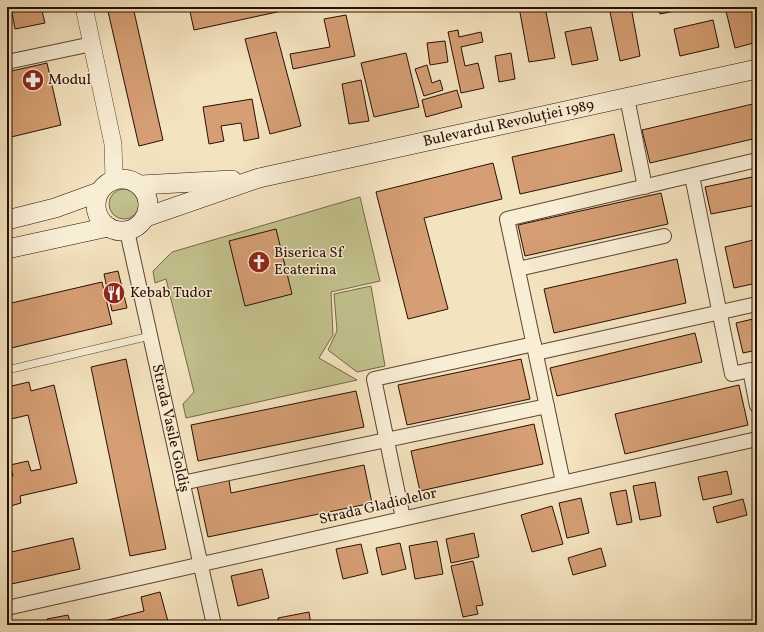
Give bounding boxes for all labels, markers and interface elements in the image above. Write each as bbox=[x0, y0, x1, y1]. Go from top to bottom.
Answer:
pharmacy icon: Modul bbox=[20, 67, 46, 93]
place label: Modul bbox=[48, 70, 91, 91]
street label: Bulevardul Revoluției 1989 bbox=[421, 94, 596, 152]
place label: Biserica Sf Ecaterina bbox=[274, 243, 345, 281]
church icon: Biserica Sf Ecaterina bbox=[246, 249, 272, 275]
restaurant icon: Kebab Tudor bbox=[101, 280, 127, 306]
place label: Kebab Tudor bbox=[130, 283, 212, 304]
street label: Strada Vasile Goldiș bbox=[146, 362, 195, 494]
street label: Strada Gladiolelor bbox=[317, 483, 439, 531]

